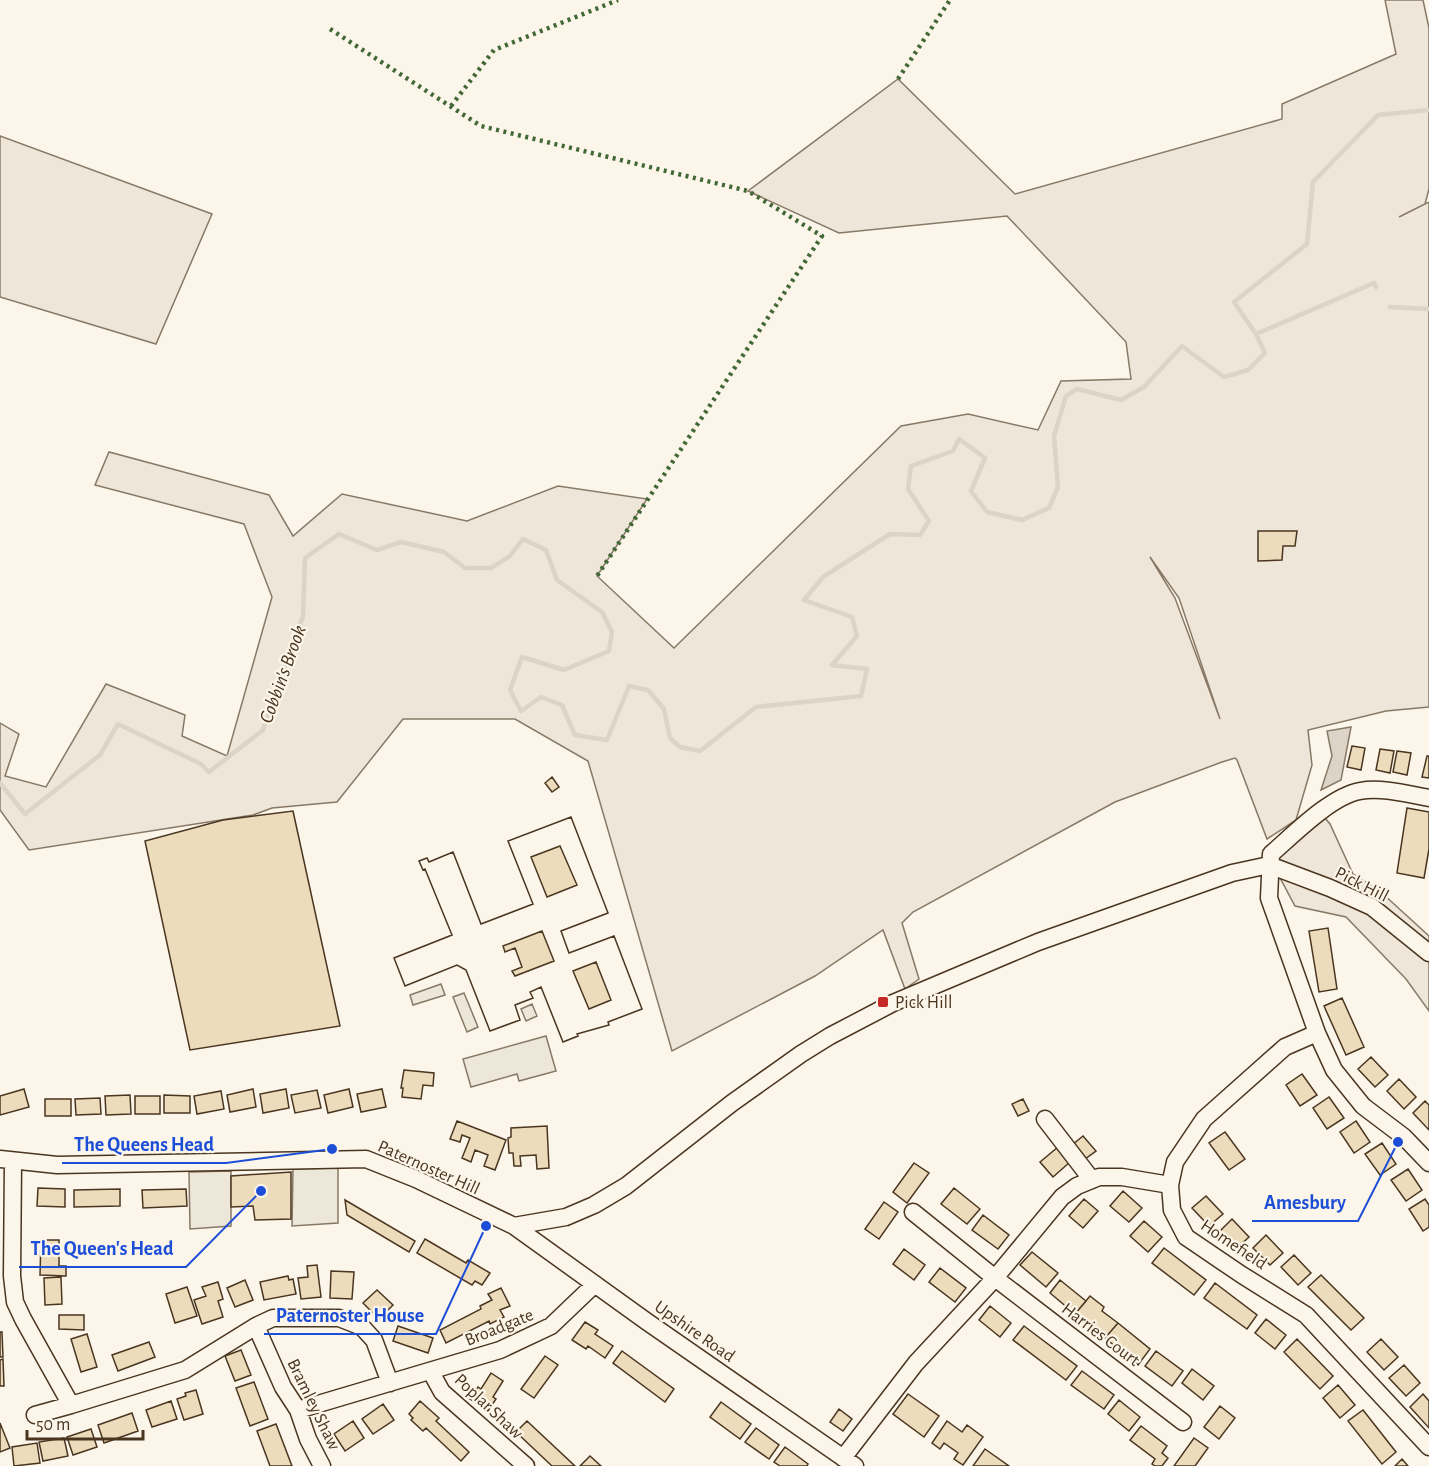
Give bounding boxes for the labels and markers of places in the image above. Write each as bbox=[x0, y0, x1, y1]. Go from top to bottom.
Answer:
place label: Pick Hill bbox=[895, 994, 952, 1012]
marker: Pick Hill bbox=[876, 995, 890, 1009]
callout: The Queens Head bbox=[62, 1125, 226, 1163]
callout: Amesbury bbox=[1252, 1183, 1358, 1221]
callout: The Queen's Head bbox=[19, 1229, 186, 1267]
callout: Paternoster House bbox=[264, 1296, 436, 1334]

